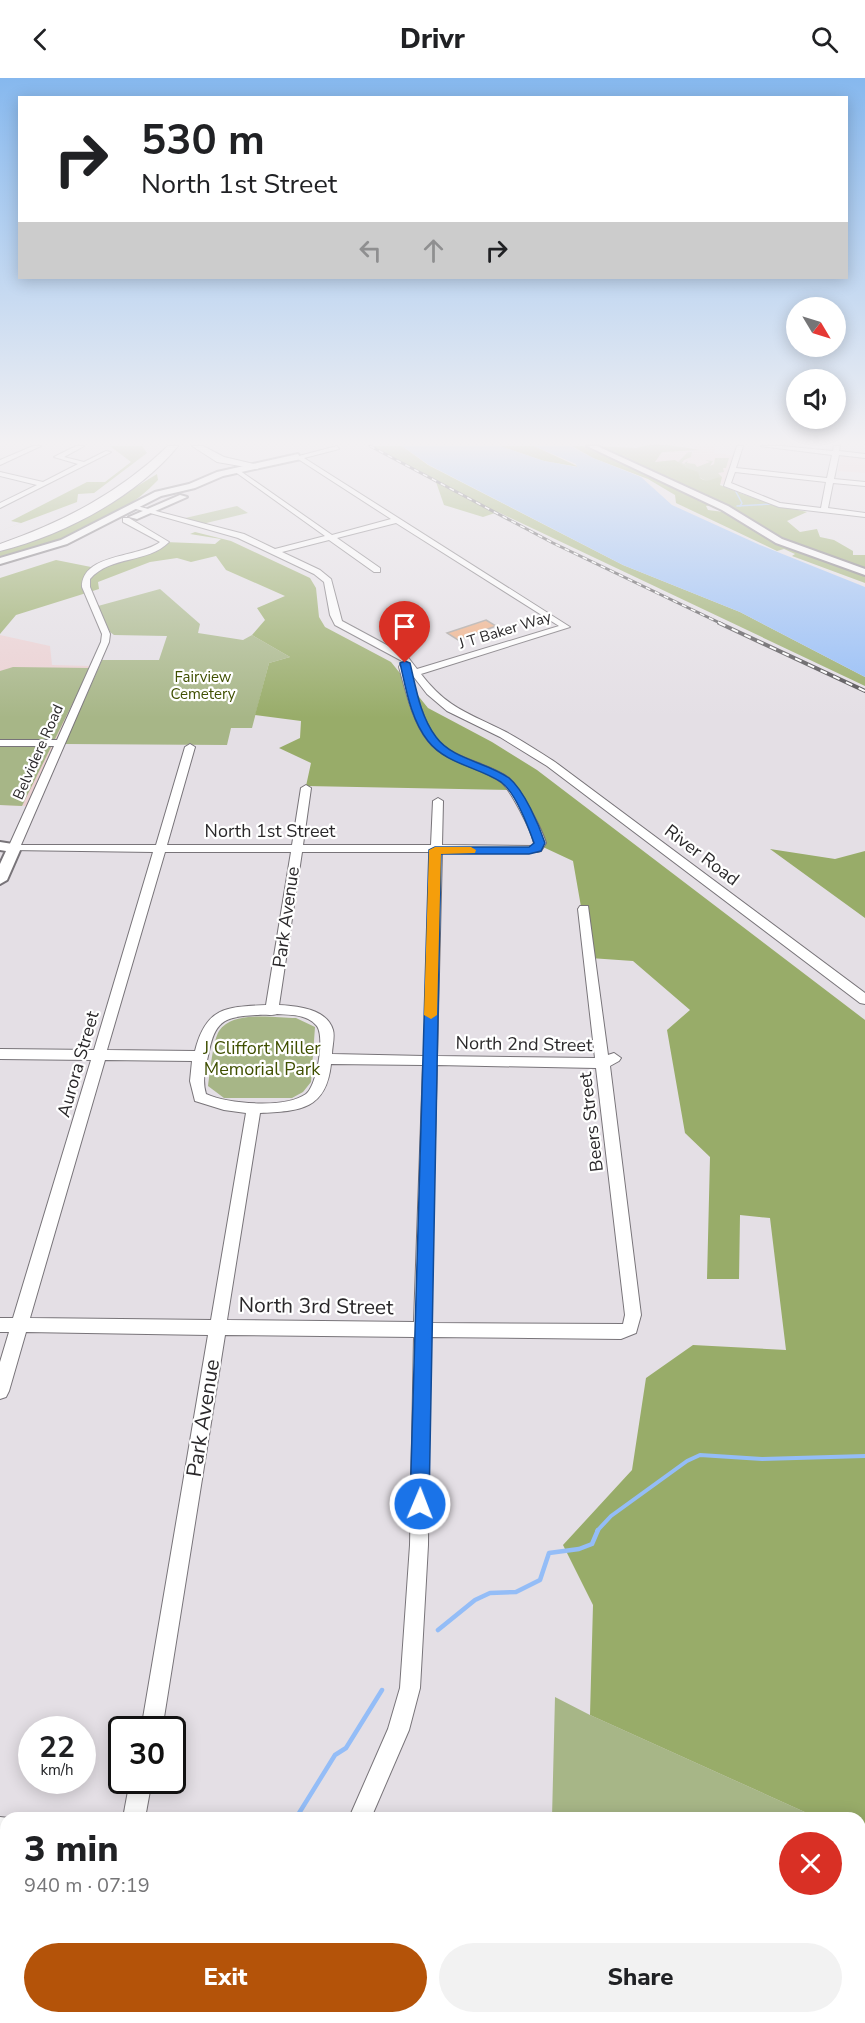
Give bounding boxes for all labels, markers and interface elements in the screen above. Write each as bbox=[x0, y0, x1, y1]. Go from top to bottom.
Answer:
text: Drivr bbox=[400, 21, 465, 58]
icon: back bbox=[24, 23, 57, 56]
icon: search bbox=[808, 23, 841, 56]
text: 530 m bbox=[141, 112, 265, 169]
icon: right bbox=[42, 120, 120, 198]
text: North 1st Street bbox=[141, 166, 337, 203]
icon: left bbox=[354, 234, 387, 267]
icon: ahead bbox=[417, 234, 450, 267]
icon: right bbox=[480, 234, 513, 267]
north arrow bbox=[786, 297, 846, 357]
map controls bbox=[786, 297, 846, 429]
button: sound bbox=[786, 369, 846, 429]
pin bbox=[379, 601, 430, 663]
street label: J T Baker Way bbox=[455, 606, 554, 654]
icon: arrive bbox=[388, 610, 421, 643]
park label: Fairview Cemetery bbox=[170, 667, 236, 704]
street label: Belvidere Road bbox=[8, 701, 68, 803]
street label: North 1st Street bbox=[205, 819, 336, 843]
street label: River Road bbox=[660, 819, 744, 891]
street label: Park Avenue bbox=[267, 865, 305, 969]
street label: Aurora Street bbox=[51, 1008, 105, 1120]
street label: North 2nd Street bbox=[455, 1031, 593, 1057]
park label: J Cliffort Miller Memorial Park bbox=[202, 1036, 321, 1081]
street label: Beers Street bbox=[573, 1070, 609, 1173]
street label: North 3rd Street bbox=[238, 1291, 394, 1321]
street label: Park Avenue bbox=[180, 1357, 226, 1479]
position arrow bbox=[388, 1472, 452, 1536]
speed limit sign: 30 bbox=[108, 1716, 186, 1794]
text: 22 bbox=[39, 1727, 75, 1768]
text: km/h bbox=[40, 1760, 74, 1780]
text: 3 min bbox=[24, 1825, 119, 1874]
button: close bbox=[779, 1832, 842, 1895]
text: 940 m · 07:19 bbox=[24, 1872, 150, 1899]
button: Exit bbox=[24, 1943, 427, 2012]
button: Share bbox=[439, 1943, 842, 2012]

